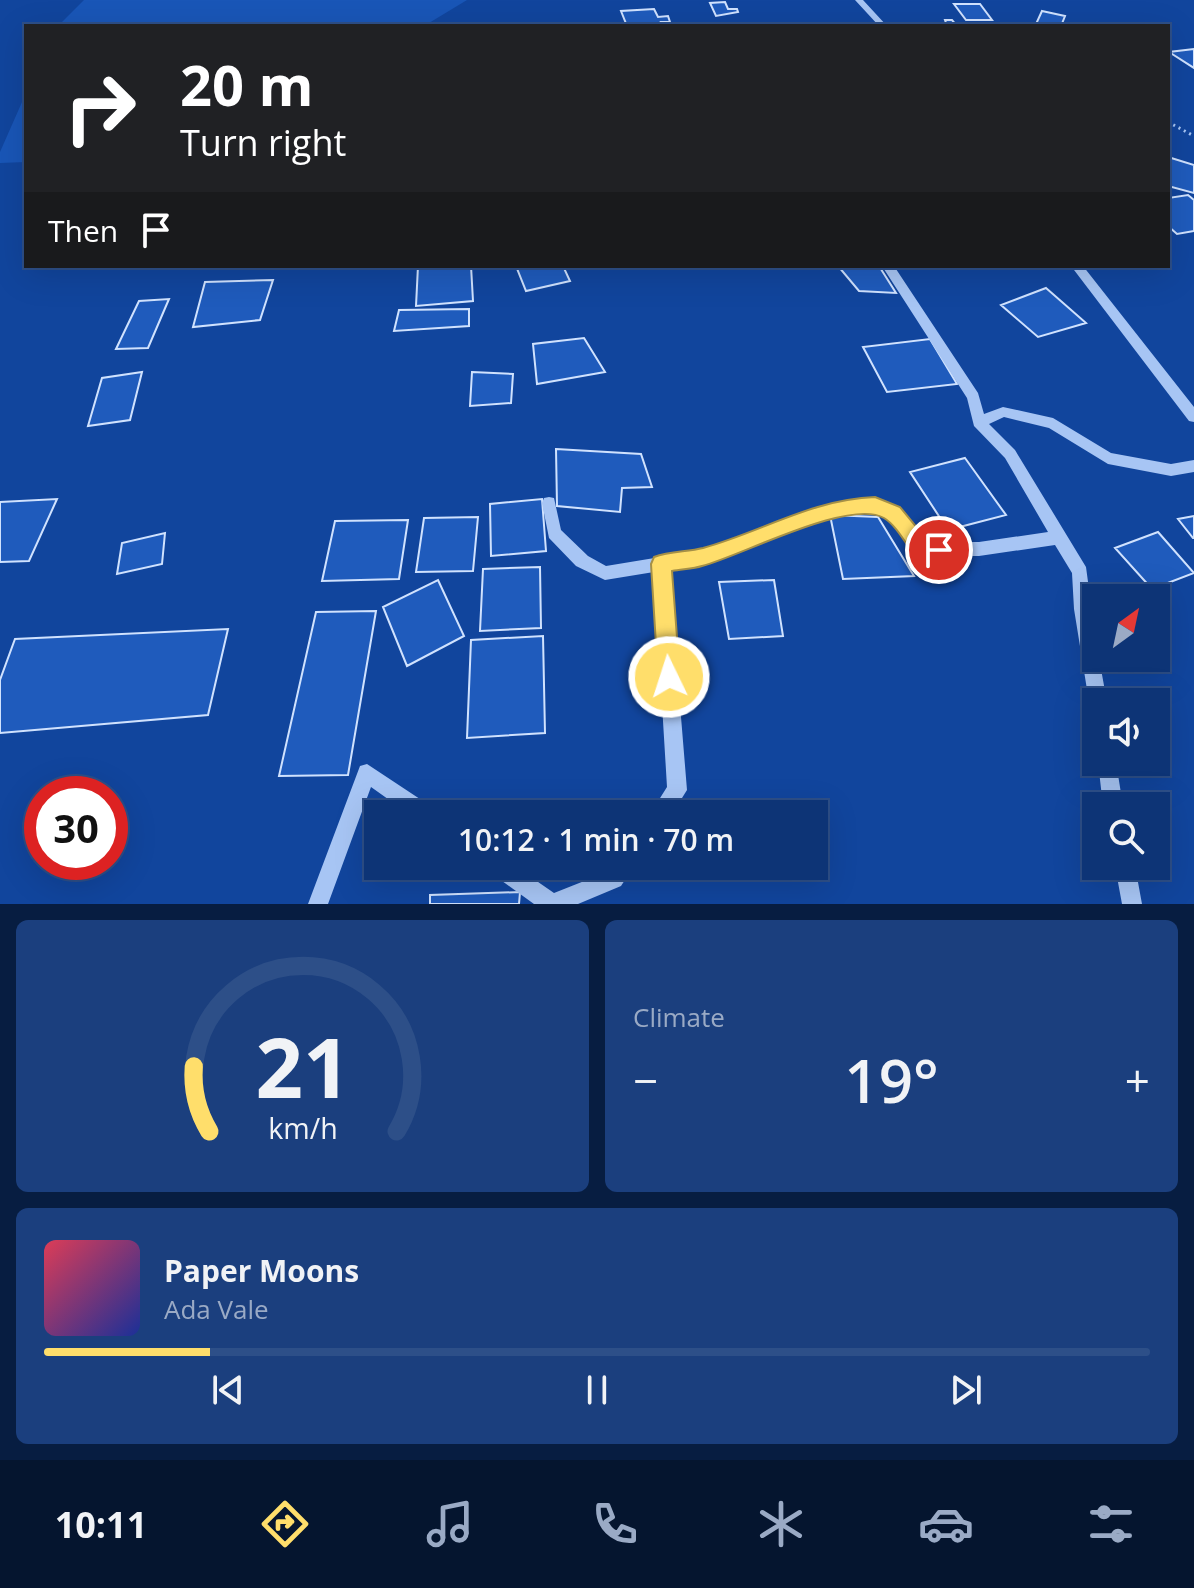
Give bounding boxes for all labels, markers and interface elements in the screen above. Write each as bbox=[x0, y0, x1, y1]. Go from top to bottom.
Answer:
text: 20 m bbox=[180, 46, 314, 122]
icon: right bbox=[48, 56, 152, 160]
text: Turn right bbox=[180, 118, 346, 167]
icon: arrive bbox=[134, 208, 178, 252]
text: Then bbox=[48, 210, 118, 251]
pin bbox=[905, 516, 973, 584]
icon: arrive bbox=[917, 528, 961, 572]
north arrow bbox=[1082, 584, 1170, 672]
map controls bbox=[1082, 584, 1170, 880]
position arrow bbox=[627, 635, 711, 719]
button: sound bbox=[1082, 688, 1170, 776]
speed limit sign: 30 bbox=[24, 776, 128, 880]
button: search bbox=[1082, 792, 1170, 880]
text: 10:12 · 1 min · 70 m bbox=[458, 819, 734, 860]
text: Climate bbox=[633, 999, 725, 1035]
text: 21 bbox=[255, 1009, 350, 1122]
text: 19° bbox=[844, 1039, 939, 1121]
text: − bbox=[633, 1050, 658, 1110]
text: + bbox=[1125, 1050, 1150, 1110]
text: km/h bbox=[268, 1108, 337, 1147]
text: Paper Moons bbox=[164, 1250, 359, 1291]
text: Ada Vale bbox=[164, 1291, 269, 1327]
icon: previous bbox=[206, 1368, 250, 1412]
icon: pause bbox=[575, 1368, 619, 1412]
icon: next bbox=[944, 1368, 988, 1412]
icon: directions bbox=[257, 1496, 313, 1552]
icon: music bbox=[422, 1496, 478, 1552]
icon: phone bbox=[587, 1496, 643, 1552]
icon: climate bbox=[753, 1496, 809, 1552]
icon: car bbox=[918, 1496, 974, 1552]
icon: filters bbox=[1083, 1496, 1139, 1552]
text: 10:11 bbox=[55, 1500, 147, 1549]

